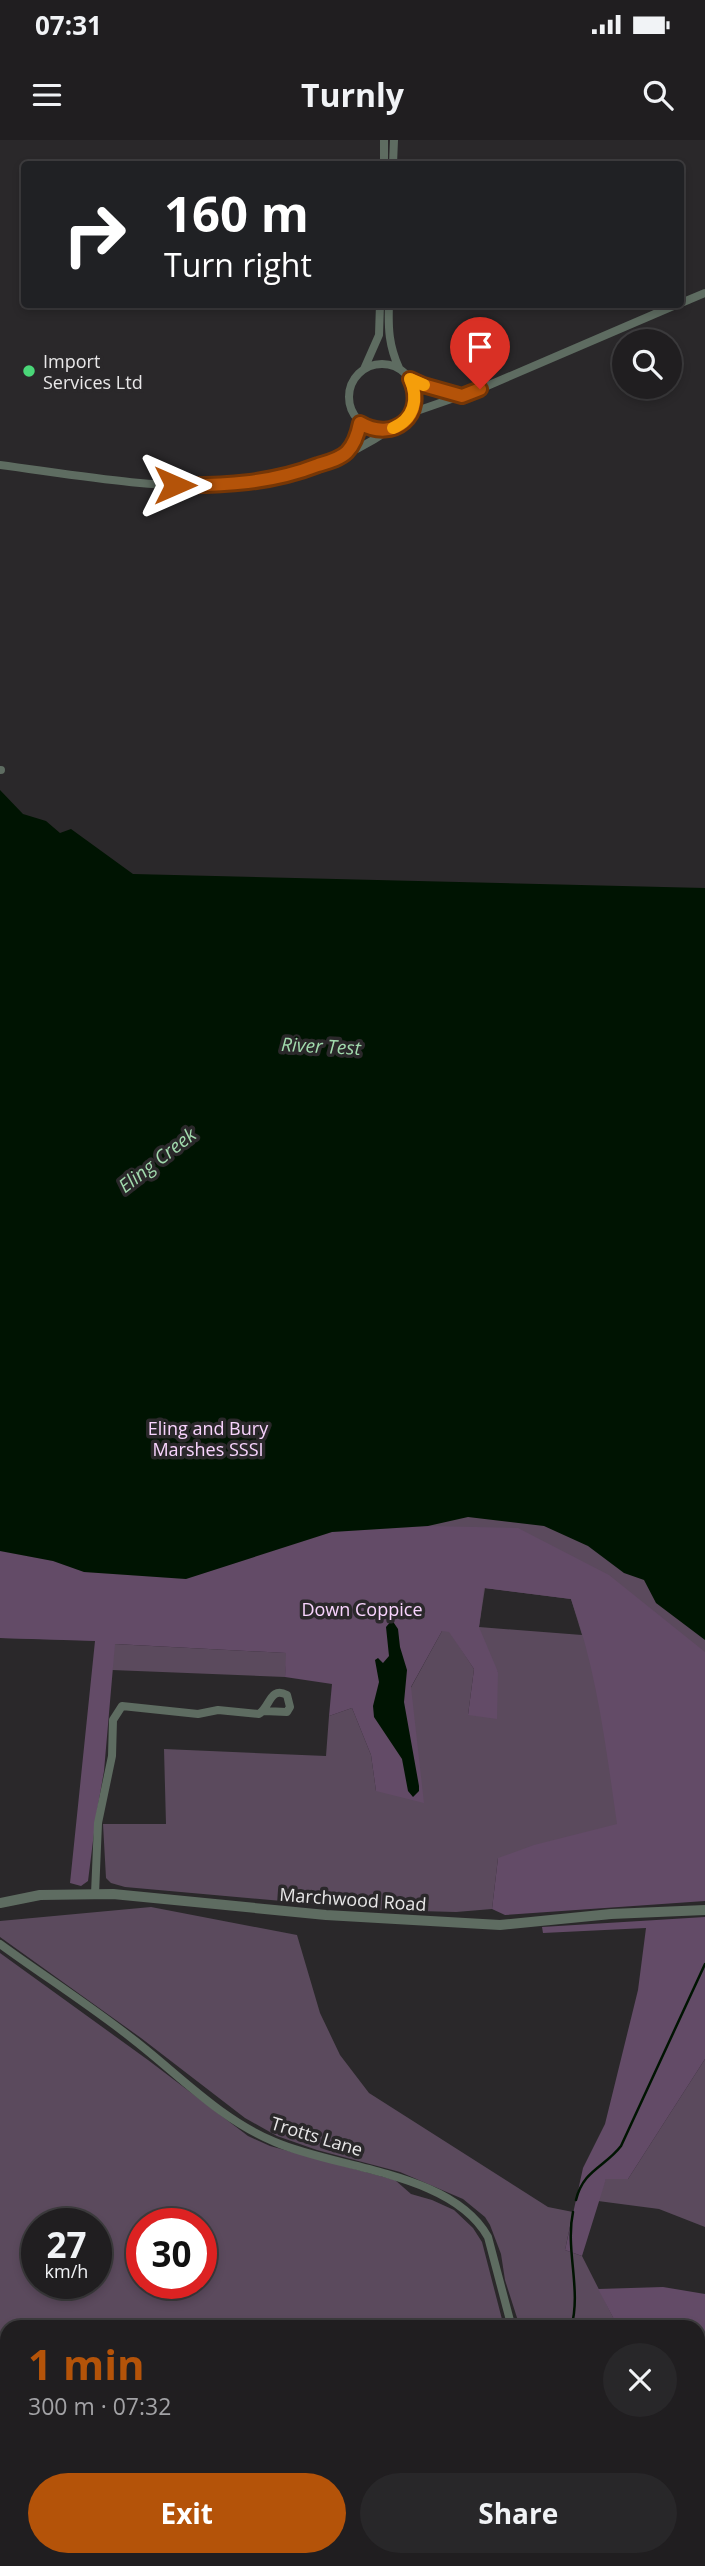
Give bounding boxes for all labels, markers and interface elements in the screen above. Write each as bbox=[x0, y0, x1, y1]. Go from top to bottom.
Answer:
text: 07:31 bbox=[35, 7, 102, 43]
text: Turnly bbox=[301, 73, 404, 116]
icon: menu bbox=[28, 76, 66, 114]
icon: search bbox=[639, 76, 677, 114]
text: 160 m bbox=[164, 180, 309, 246]
icon: right bbox=[49, 189, 140, 280]
text: Turn right bbox=[164, 243, 312, 286]
pin bbox=[450, 317, 510, 389]
icon: arrive bbox=[461, 328, 499, 366]
map controls bbox=[612, 329, 682, 399]
button: search bbox=[612, 329, 682, 399]
place label: Import Services Ltd bbox=[43, 349, 143, 394]
marker: Import Services Ltd bbox=[21, 363, 37, 379]
position arrow bbox=[138, 448, 212, 522]
water label: River Test bbox=[281, 1031, 362, 1061]
water label: Eling Creek bbox=[113, 1121, 202, 1199]
park label: Eling and Bury Marshes SSSI bbox=[148, 1416, 269, 1461]
park label: Down Coppice bbox=[301, 1597, 423, 1621]
street label: Marchwood Road bbox=[279, 1882, 427, 1916]
street label: Trotts Lane bbox=[268, 2111, 366, 2161]
speed limit sign: 30 bbox=[126, 2208, 217, 2299]
text: 27 bbox=[46, 2221, 87, 2268]
text: km/h bbox=[45, 2259, 88, 2283]
text: 1 min bbox=[28, 2335, 145, 2392]
button: close bbox=[603, 2343, 677, 2417]
text: 300 m · 07:32 bbox=[28, 2390, 171, 2422]
button: Exit bbox=[28, 2473, 346, 2553]
button: Share bbox=[360, 2473, 677, 2553]

